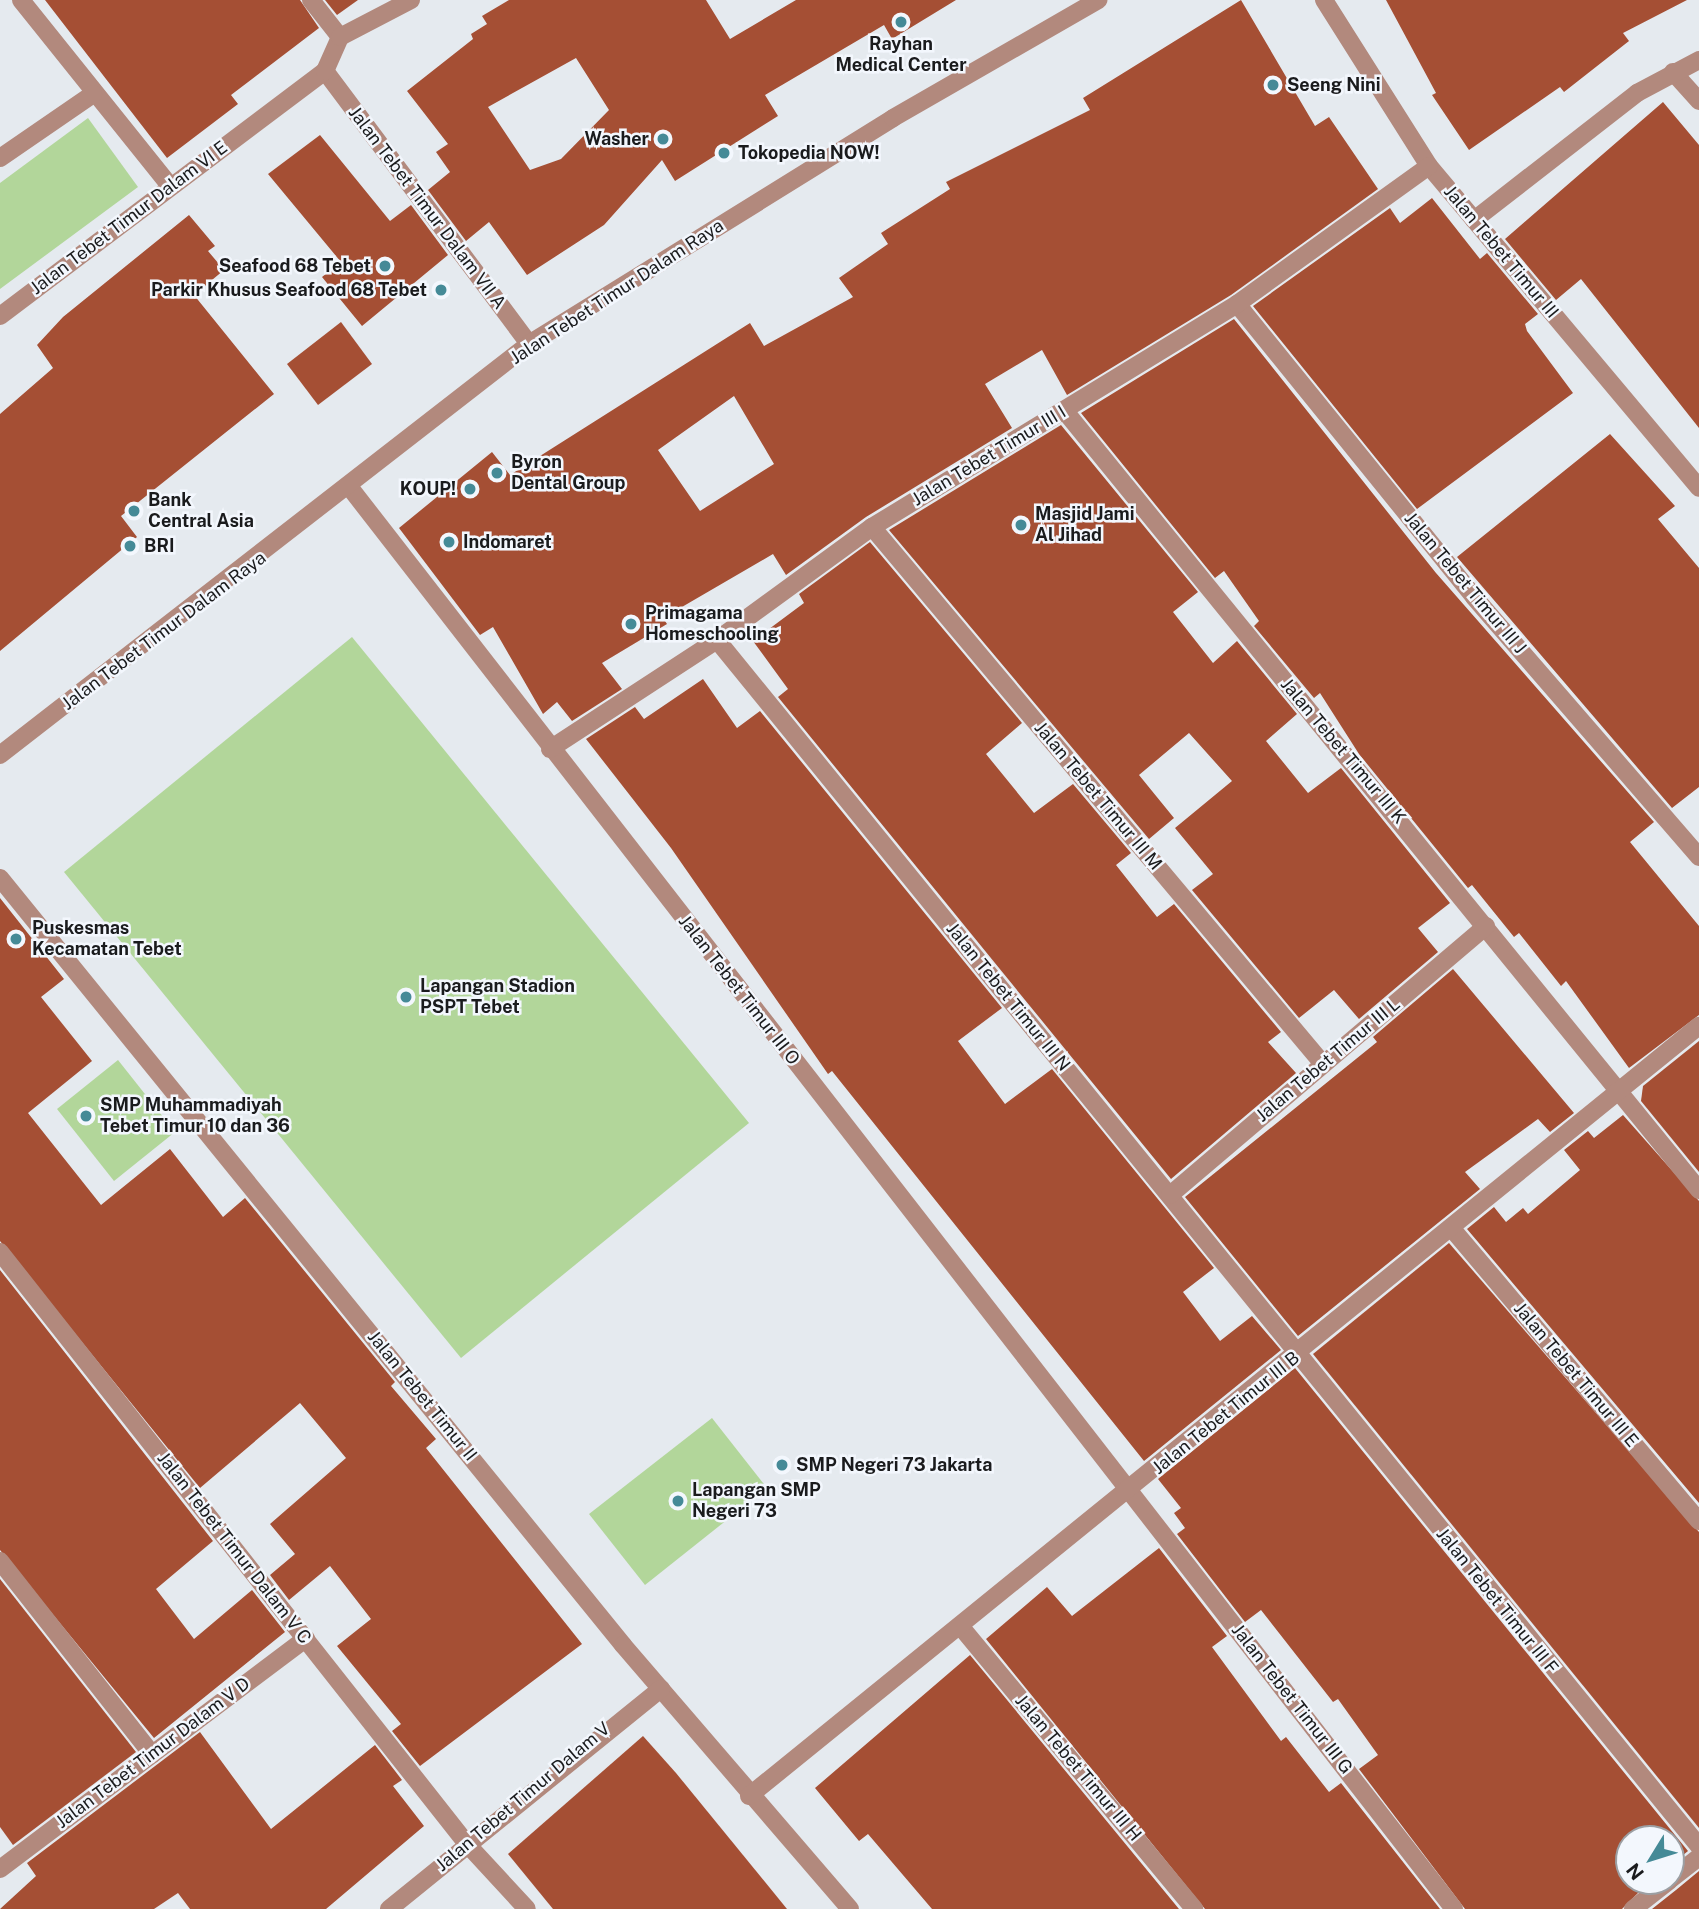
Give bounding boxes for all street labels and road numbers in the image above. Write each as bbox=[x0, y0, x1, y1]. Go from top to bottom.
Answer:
street label: Jalan Tebet Timur Dalam VII A bbox=[344, 102, 510, 314]
street label: Jalan Tebet Timur Dalam VI E bbox=[26, 137, 232, 299]
street label: Jalan Tebet Timur III bbox=[1439, 181, 1563, 323]
street label: Jalan Tebet Timur Dalam Raya bbox=[506, 215, 728, 369]
street label: Jalan Tebet Timur III I bbox=[908, 401, 1070, 511]
street label: Jalan Tebet Timur III J bbox=[1400, 508, 1530, 658]
street label: Jalan Tebet Timur Dalam Raya bbox=[58, 547, 270, 715]
street label: Jalan Tebet Timur III K bbox=[1276, 674, 1410, 828]
street label: Jalan Tebet Timur III M bbox=[1030, 717, 1166, 875]
street label: Jalan Tebet Timur III O bbox=[674, 911, 804, 1069]
street label: Jalan Tebet Timur III N bbox=[942, 918, 1074, 1076]
street label: Jalan Tebet Timur III L bbox=[1252, 993, 1404, 1127]
street label: Jalan Tebet Timur III E bbox=[1509, 1298, 1643, 1452]
street label: Jalan Tebet Timur II bbox=[363, 1326, 481, 1466]
street label: Jalan Tebet Timur III B bbox=[1148, 1347, 1304, 1479]
street label: Jalan Tebet Timur Dalam V C bbox=[152, 1448, 316, 1648]
street label: Jalan Tebet Timur III F bbox=[1431, 1524, 1563, 1678]
street label: Jalan Tebet Timur III G bbox=[1227, 1620, 1357, 1778]
street label: Jalan Tebet Timur Dalam V D bbox=[51, 1673, 255, 1833]
street label: Jalan Tebet Timur III H bbox=[1010, 1690, 1146, 1846]
street label: Jalan Tebet Timur Dalam V bbox=[431, 1718, 615, 1876]

